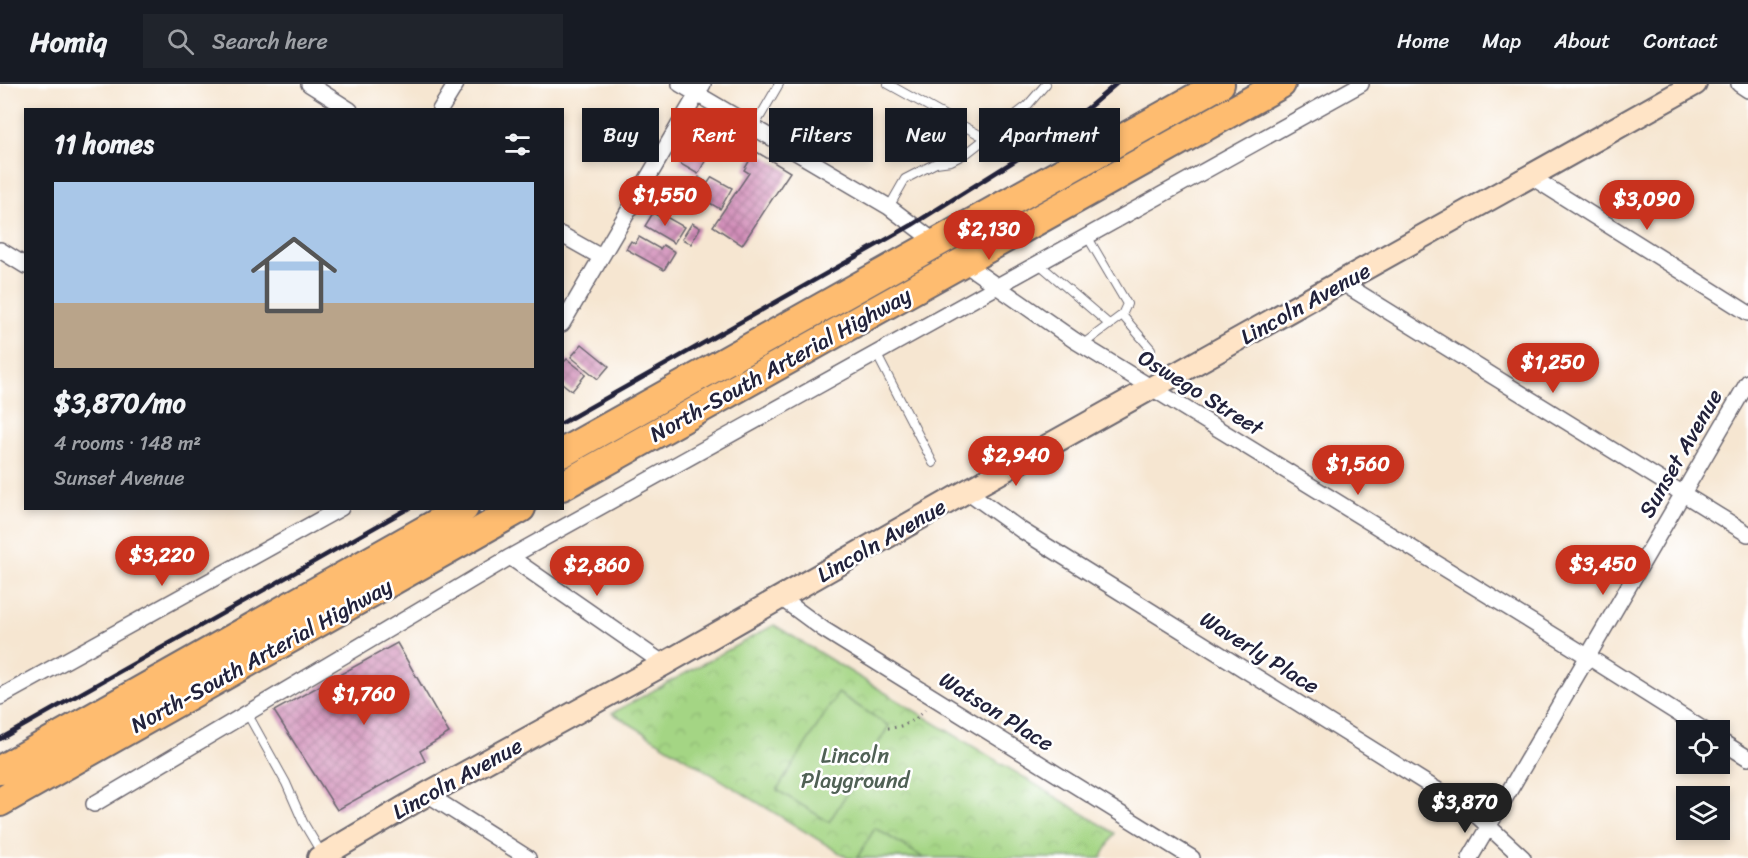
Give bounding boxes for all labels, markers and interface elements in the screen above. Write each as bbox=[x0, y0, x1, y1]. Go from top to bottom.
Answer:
search box bbox=[143, 14, 563, 68]
text: Homiq bbox=[30, 17, 107, 66]
text: Search here bbox=[212, 22, 328, 61]
text: Home bbox=[1397, 22, 1449, 60]
text: Map bbox=[1482, 22, 1521, 60]
text: About bbox=[1554, 22, 1611, 60]
text: Contact bbox=[1644, 22, 1718, 60]
icon: search bbox=[164, 25, 197, 58]
chip: Buy bbox=[582, 108, 659, 162]
chip: Rent bbox=[671, 108, 757, 162]
chip: Filters bbox=[769, 108, 873, 162]
chip: New bbox=[885, 108, 967, 162]
chip: Apartment bbox=[979, 108, 1120, 162]
text: 11 homes bbox=[54, 121, 154, 167]
icon: filters bbox=[501, 128, 534, 161]
pin: $1,550 bbox=[616, 176, 714, 227]
text: $1,550 bbox=[633, 178, 697, 213]
pin: $3,090 bbox=[1598, 180, 1696, 231]
text: $3,090 bbox=[1613, 182, 1681, 217]
pin: $2,130 bbox=[940, 210, 1038, 261]
text: $2,130 bbox=[958, 212, 1020, 247]
icon: home bbox=[240, 221, 348, 329]
street label: Lincoln Avenue bbox=[1233, 251, 1378, 356]
street label: North-South Arterial Highway bbox=[642, 276, 919, 453]
street label: Oswego Street bbox=[1130, 338, 1272, 447]
pin: $1,250 bbox=[1504, 343, 1602, 394]
text: $1,250 bbox=[1521, 345, 1585, 380]
text: $3,870/mo bbox=[54, 380, 186, 426]
street label: Sunset Avenue bbox=[1628, 381, 1733, 525]
text: 4 rooms · 148 m² bbox=[54, 426, 201, 461]
pin: $2,940 bbox=[967, 436, 1065, 487]
text: $2,940 bbox=[982, 438, 1050, 473]
pin: $1,560 bbox=[1309, 445, 1407, 496]
text: $1,560 bbox=[1326, 447, 1390, 482]
text: Sunset Avenue bbox=[54, 461, 185, 496]
street label: Lincoln Avenue bbox=[809, 487, 954, 593]
pin: $3,220 bbox=[113, 536, 211, 587]
text: $3,220 bbox=[129, 538, 195, 573]
pin: $3,450 bbox=[1554, 545, 1652, 596]
pin: $2,860 bbox=[548, 546, 646, 597]
text: $3,450 bbox=[1569, 547, 1637, 582]
text: $2,860 bbox=[564, 548, 630, 583]
street label: North-South Arterial Highway bbox=[123, 567, 400, 744]
street label: Waverly Place bbox=[1192, 600, 1327, 705]
street label: Watson Place bbox=[931, 661, 1062, 762]
pin: $1,760 bbox=[315, 675, 413, 726]
text: $1,760 bbox=[333, 677, 395, 712]
map controls bbox=[1676, 720, 1730, 840]
button: locate bbox=[1676, 720, 1730, 774]
street label: Lincoln Avenue bbox=[385, 726, 530, 831]
park label: Lincoln Playground bbox=[801, 736, 911, 800]
pin: $3,870 bbox=[1416, 783, 1514, 834]
text: $3,870 bbox=[1432, 785, 1498, 820]
button: layers bbox=[1676, 786, 1730, 840]

